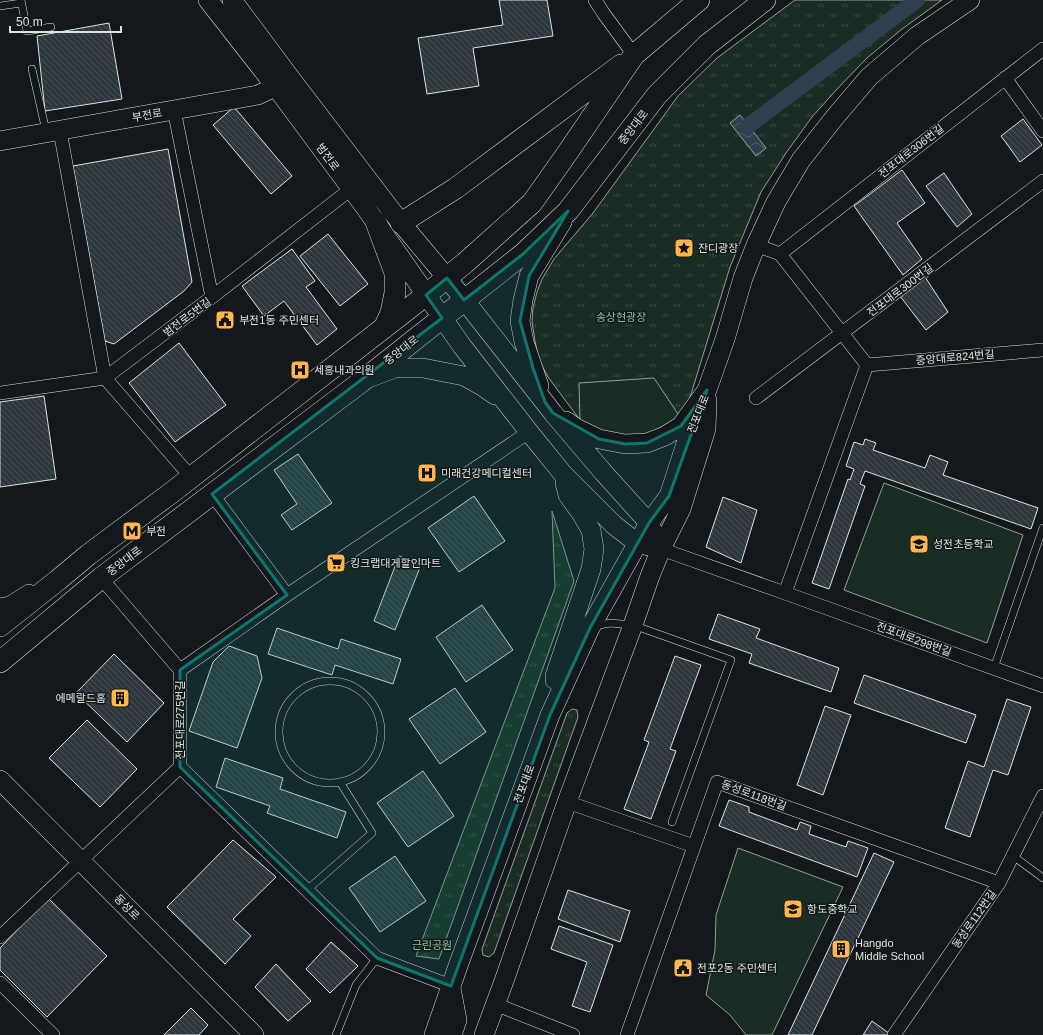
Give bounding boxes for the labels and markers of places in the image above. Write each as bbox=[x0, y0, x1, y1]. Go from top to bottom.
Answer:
place icon: 잔디광장 bbox=[673, 237, 695, 259]
place label: 잔디광장 bbox=[698, 242, 738, 254]
public building icon: 부전1동 주민센터 bbox=[214, 309, 236, 331]
place label: 부전1동 주민센터 bbox=[239, 314, 319, 326]
hospital icon: 세흥내과의원 bbox=[289, 359, 311, 381]
place label: 세흥내과의원 bbox=[314, 364, 375, 376]
hospital icon: 미래건강메디컬센터 bbox=[416, 462, 438, 484]
place label: 미래건강메디컬센터 bbox=[441, 467, 532, 479]
metro station icon: 부전 bbox=[121, 520, 143, 542]
place label: 부전 bbox=[146, 525, 166, 537]
school or university icon: 성전초등학교 bbox=[908, 533, 930, 555]
place label: 성전초등학교 bbox=[933, 538, 994, 550]
supermarket icon: 킹크랩대게할인마트 bbox=[325, 552, 347, 574]
place label: 킹크랩대게할인마트 bbox=[350, 557, 441, 569]
building icon: 에메랄드홈 bbox=[109, 687, 131, 709]
place label: 에메랄드홈 bbox=[55, 692, 106, 704]
school or university icon: 항도중학교 bbox=[782, 898, 804, 920]
place label: 항도중학교 bbox=[807, 903, 858, 915]
place label: Hangdo Middle School bbox=[855, 937, 924, 962]
building icon: Hangdo Middle School bbox=[830, 938, 852, 960]
public building icon: 전포2동 주민센터 bbox=[672, 957, 694, 979]
place label: 전포2동 주민센터 bbox=[697, 962, 777, 974]

